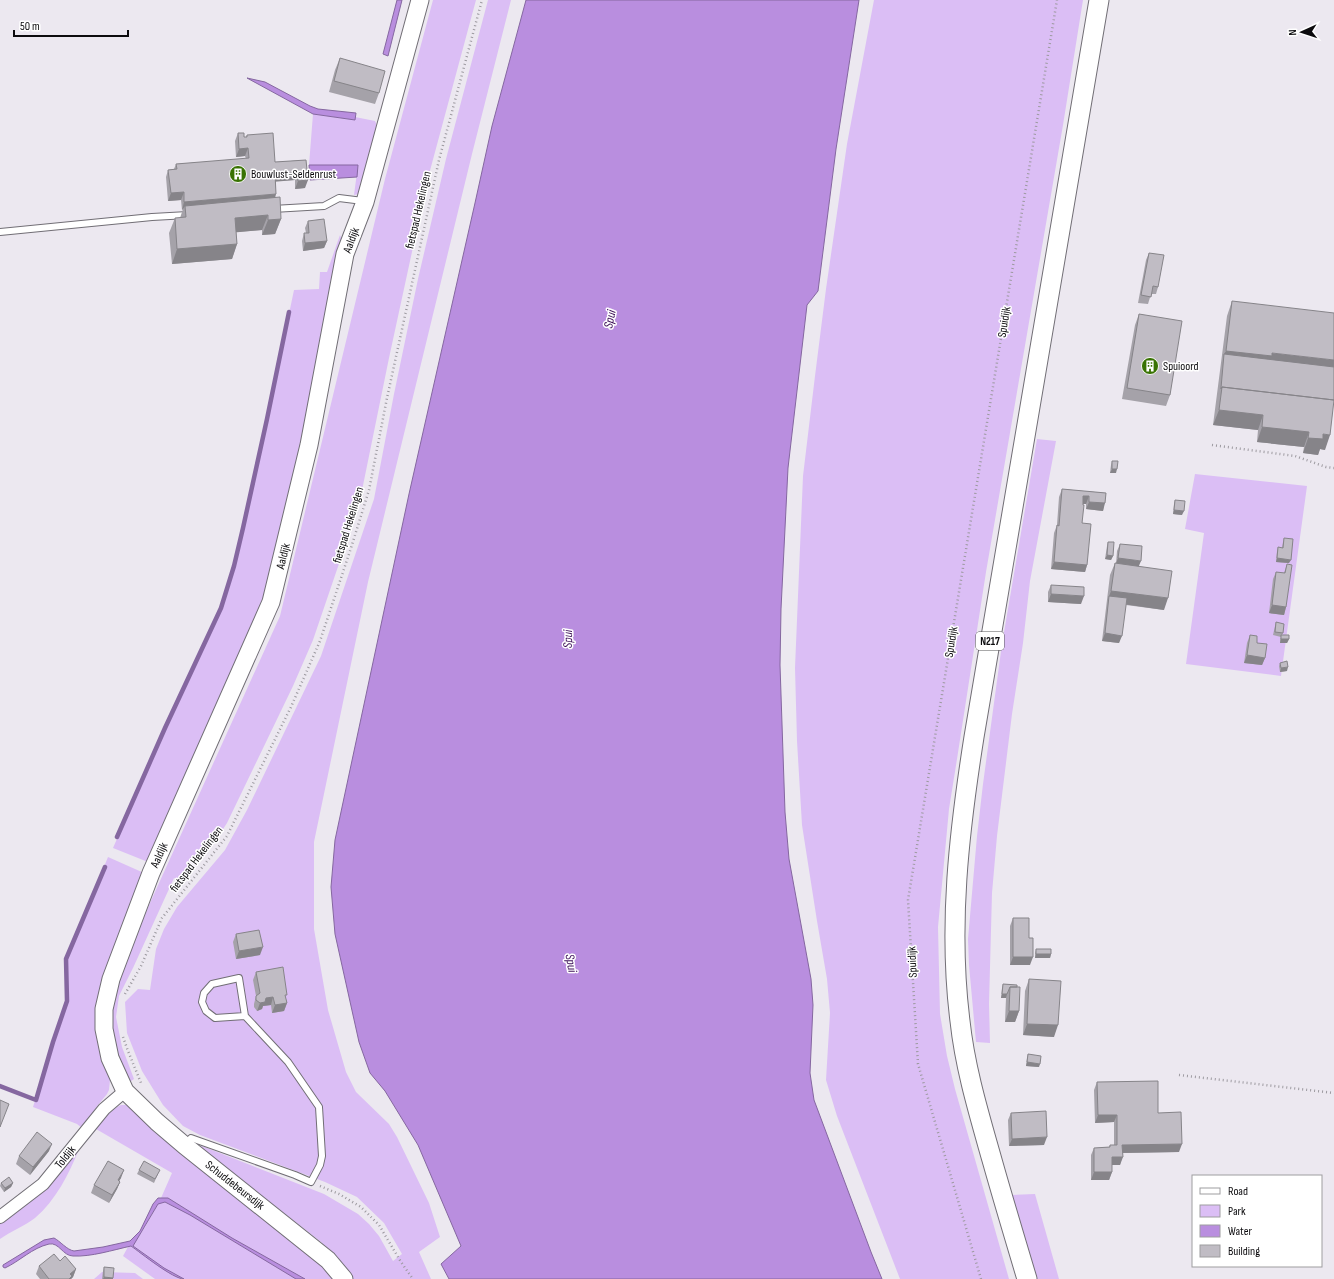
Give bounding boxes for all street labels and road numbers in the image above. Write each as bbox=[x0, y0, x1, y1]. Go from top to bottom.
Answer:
street label: fietspad Hekelingen bbox=[402, 170, 435, 250]
street label: Aaldijk bbox=[340, 225, 363, 256]
street label: Spuidijk bbox=[995, 305, 1014, 339]
street label: fietspad Hekelingen bbox=[330, 485, 367, 565]
street label: Aaldijk bbox=[273, 541, 294, 572]
street label: Spuidijk bbox=[942, 625, 961, 659]
road number: N217 bbox=[976, 632, 1004, 650]
street label: fietspad Hekelingen bbox=[167, 823, 226, 895]
street label: Aaldijk bbox=[147, 840, 172, 871]
street label: Spuidijk bbox=[904, 946, 921, 978]
street label: Toldijk bbox=[52, 1142, 79, 1172]
street label: Schuddebeursdijk bbox=[202, 1158, 268, 1214]

